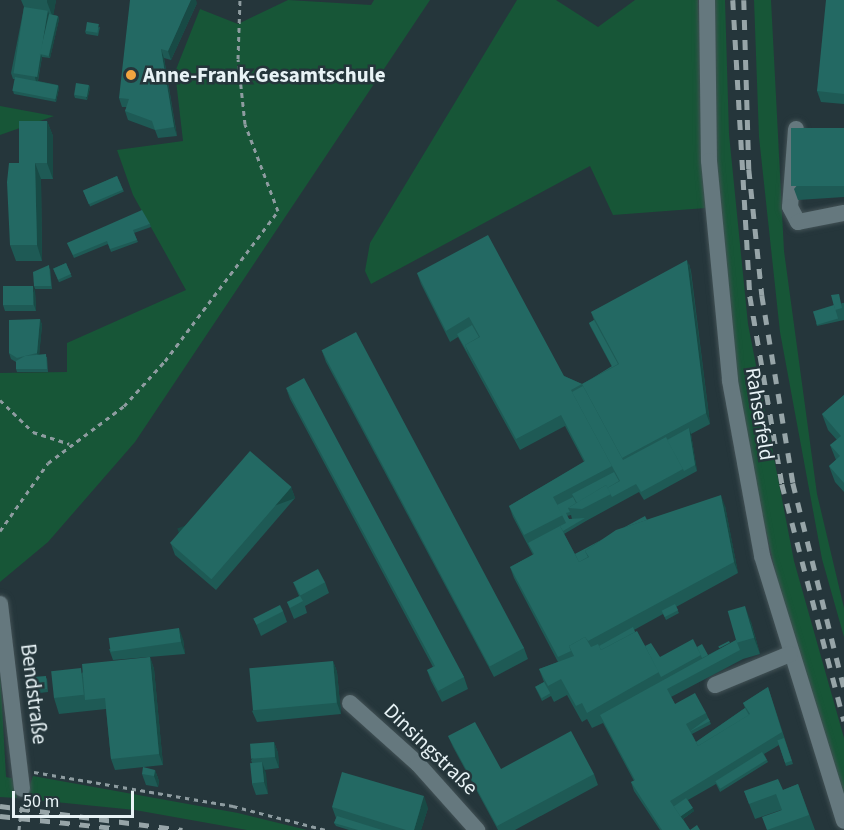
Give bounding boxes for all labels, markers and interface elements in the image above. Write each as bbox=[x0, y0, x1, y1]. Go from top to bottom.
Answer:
place label: Anne-Frank-Gesamtschule bbox=[143, 62, 386, 88]
marker: Anne-Frank-Gesamtschule bbox=[124, 68, 138, 82]
street label: Rahserfeld bbox=[740, 366, 780, 462]
street label: Bendstraße bbox=[15, 642, 53, 746]
street label: Dinsingstraße bbox=[379, 698, 483, 800]
scale bar bbox=[15, 779, 136, 817]
text: 50 m bbox=[23, 789, 59, 814]

